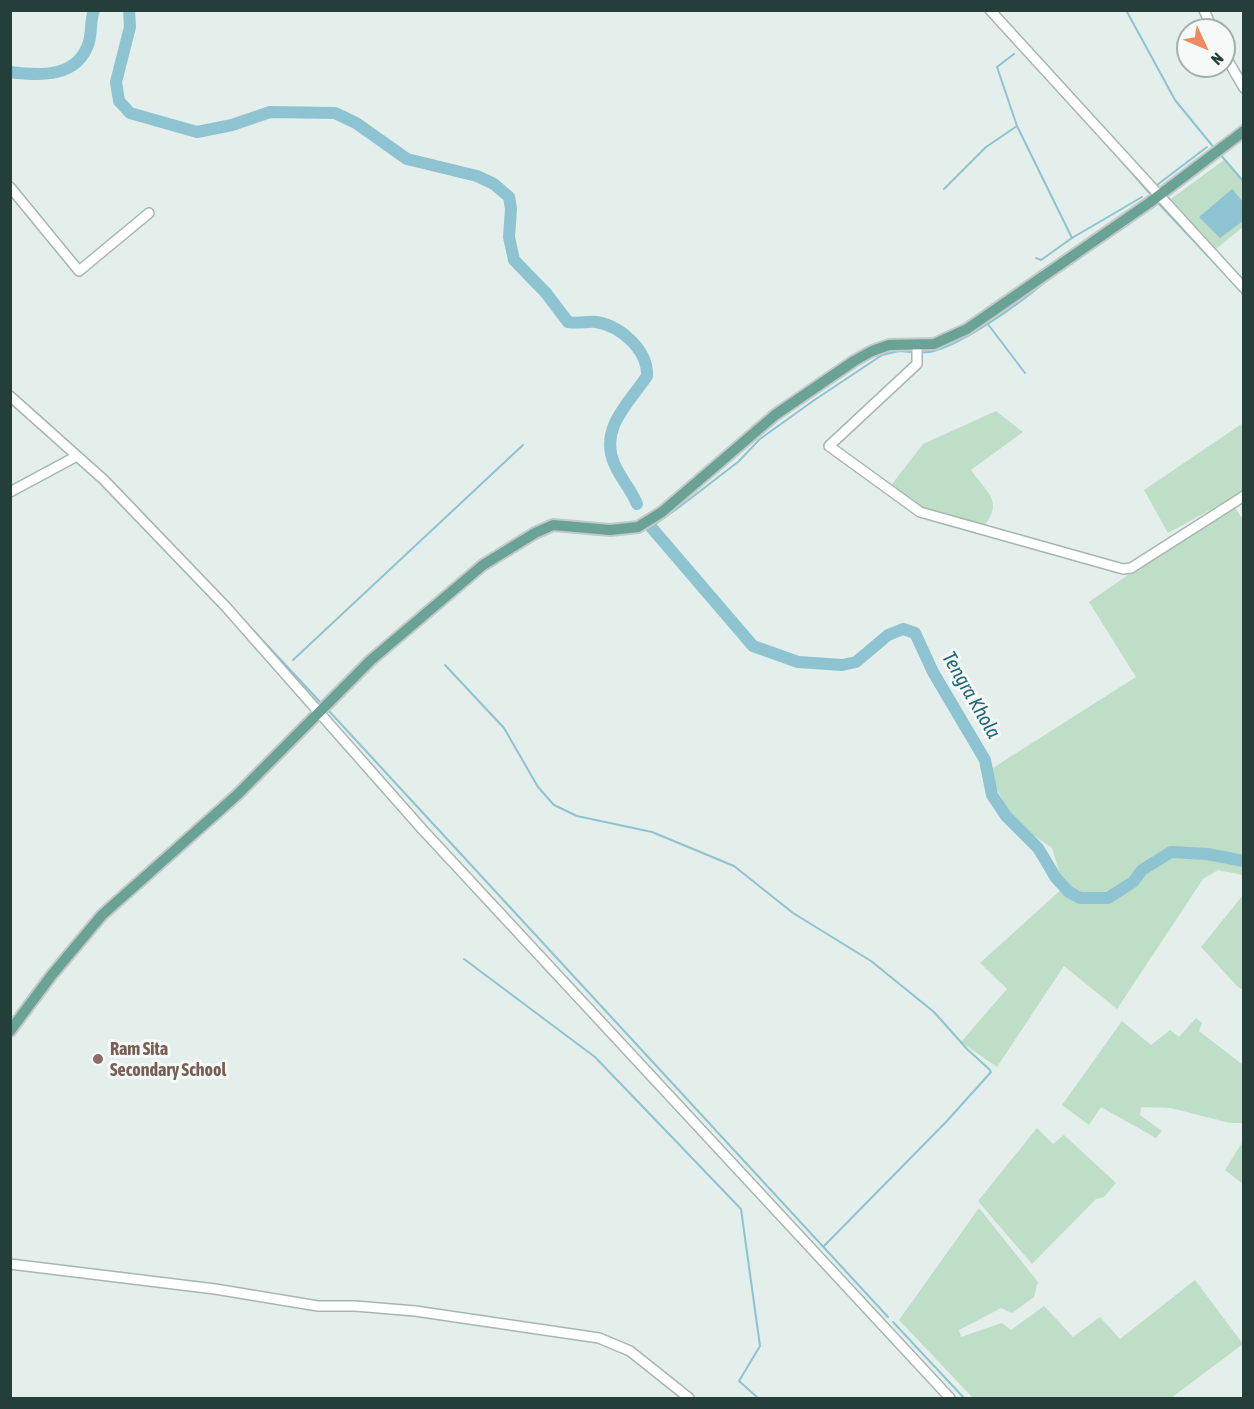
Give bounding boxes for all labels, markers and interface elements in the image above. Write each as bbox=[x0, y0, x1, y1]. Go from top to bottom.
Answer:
north arrow bbox=[1176, 18, 1236, 78]
text: N bbox=[1208, 49, 1227, 69]
water label: Tengra Khola bbox=[937, 647, 1005, 743]
place label: Ram Sita Secondary School bbox=[110, 1038, 226, 1080]
marker: Ram Sita Secondary School bbox=[91, 1052, 105, 1066]

